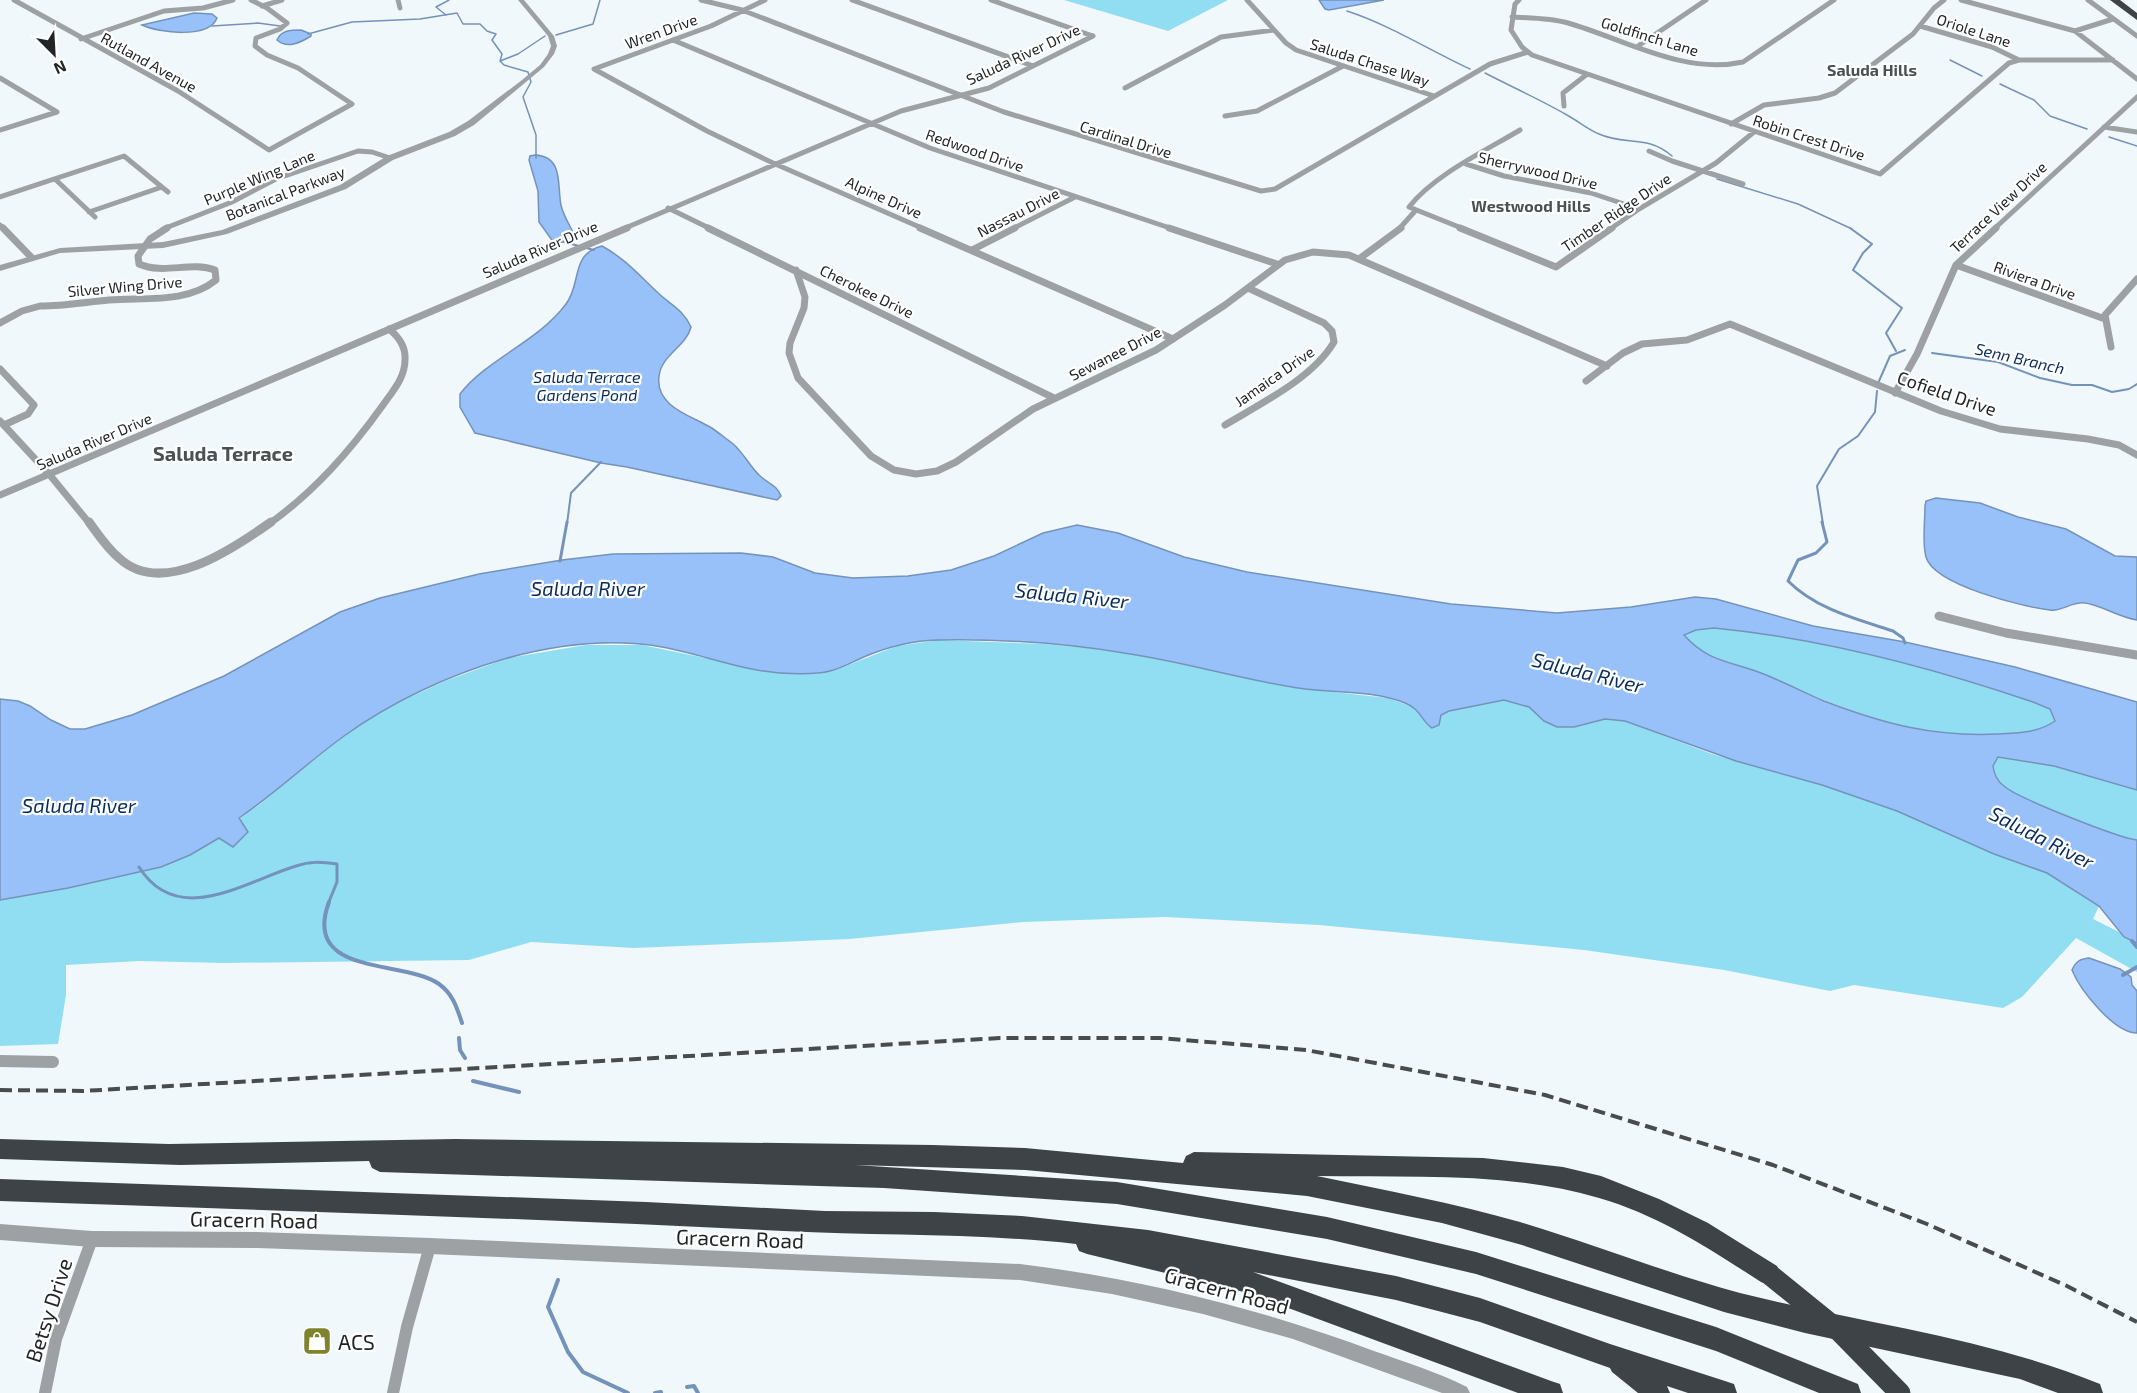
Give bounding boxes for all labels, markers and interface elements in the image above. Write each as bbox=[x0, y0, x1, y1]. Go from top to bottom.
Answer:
street label: Wren Drive bbox=[622, 10, 700, 52]
street label: Oriole Lane bbox=[1935, 10, 2013, 50]
street label: Goldfinch Lane bbox=[1599, 13, 1701, 59]
street label: Saluda River Drive bbox=[963, 20, 1083, 88]
north arrow bbox=[24, 24, 84, 84]
street label: Rutland Avenue bbox=[98, 28, 200, 96]
street label: Saluda Chase Way bbox=[1308, 34, 1432, 90]
text: N bbox=[51, 57, 69, 79]
district label: Saluda Hills bbox=[1827, 60, 1917, 79]
street label: Robin Crest Drive bbox=[1751, 110, 1867, 164]
street label: Cardinal Drive bbox=[1078, 117, 1174, 161]
street label: Redwood Drive bbox=[923, 125, 1027, 175]
street label: Purple Wing Lane bbox=[201, 145, 317, 209]
street label: Sherrywood Drive bbox=[1477, 148, 1599, 192]
street label: Terrace View Drive bbox=[1946, 158, 2050, 256]
street label: Botanical Parkway bbox=[223, 162, 347, 224]
street label: Timber Ridge Drive bbox=[1558, 169, 1674, 255]
street label: Alpine Drive bbox=[843, 172, 925, 222]
street label: Nassau Drive bbox=[974, 184, 1062, 240]
district label: Westwood Hills bbox=[1471, 196, 1591, 215]
street label: Saluda River Drive bbox=[480, 217, 600, 281]
street label: Riviera Drive bbox=[1992, 257, 2078, 303]
street label: Cherokee Drive bbox=[817, 261, 917, 321]
street label: Silver Wing Drive bbox=[67, 272, 183, 300]
street label: Sewanee Drive bbox=[1066, 322, 1164, 384]
water label: Senn Branch bbox=[1973, 338, 2067, 378]
street label: Jamaica Drive bbox=[1231, 342, 1317, 410]
street label: Cofield Drive bbox=[1895, 366, 1999, 420]
water label: Saluda Terrace Gardens Pond bbox=[533, 367, 641, 404]
street label: Saluda River Drive bbox=[34, 409, 154, 473]
district label: Saluda Terrace bbox=[153, 441, 293, 465]
water label: Saluda River bbox=[531, 576, 646, 600]
water label: Saluda River bbox=[1014, 577, 1131, 613]
water label: Saluda River bbox=[1530, 647, 1647, 698]
water label: Saluda River bbox=[22, 793, 137, 817]
water label: Saluda River bbox=[1986, 800, 2099, 874]
street label: Gracern Road bbox=[190, 1205, 318, 1233]
street label: Gracern Road bbox=[676, 1223, 804, 1253]
street label: Betsy Drive bbox=[19, 1255, 77, 1365]
street label: Gracern Road bbox=[1162, 1261, 1292, 1319]
shop icon: ACS bbox=[301, 1325, 333, 1357]
place label: ACS bbox=[338, 1329, 375, 1354]

